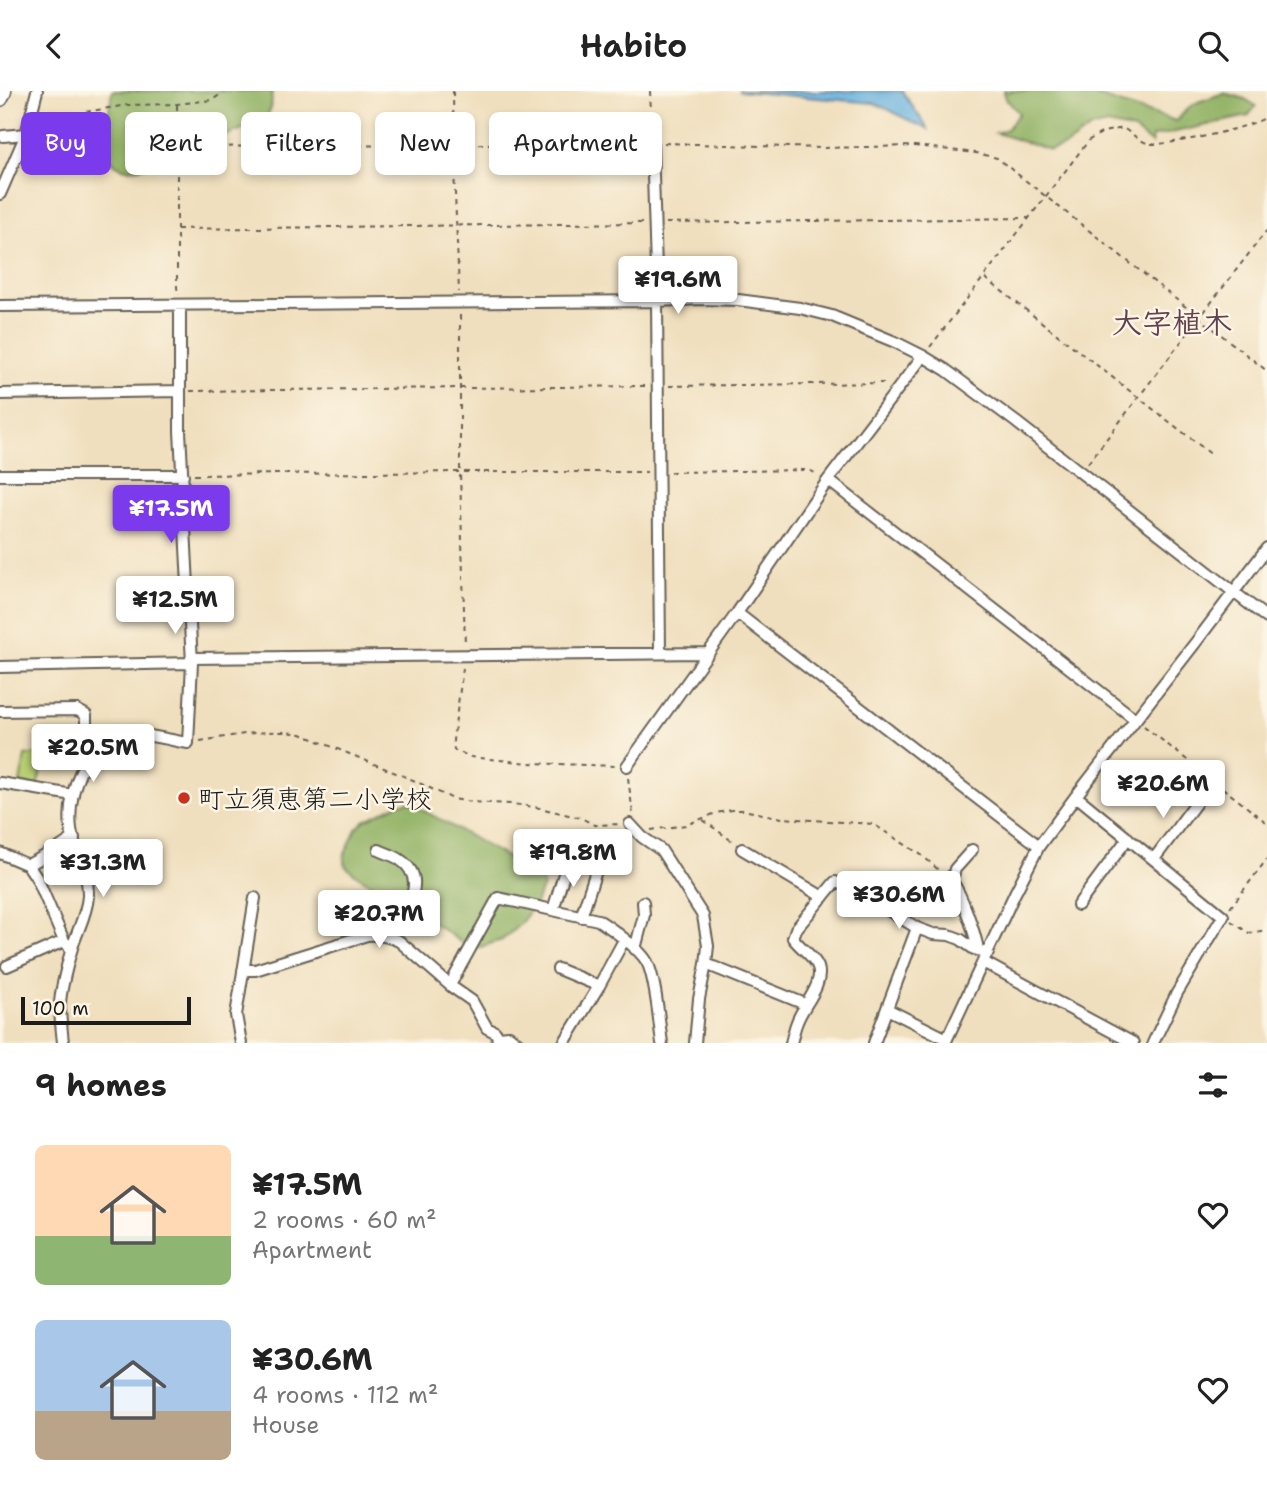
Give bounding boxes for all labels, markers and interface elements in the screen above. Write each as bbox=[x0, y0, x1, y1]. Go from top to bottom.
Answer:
text: Habito bbox=[580, 24, 687, 67]
icon: back bbox=[35, 27, 73, 65]
icon: search bbox=[1194, 27, 1232, 65]
chip: Buy bbox=[21, 112, 111, 175]
chip: Rent bbox=[125, 112, 227, 175]
chip: Filters bbox=[241, 112, 361, 175]
chip: New bbox=[375, 112, 475, 175]
chip: Apartment bbox=[489, 112, 662, 175]
pin: ¥19.6M bbox=[621, 257, 735, 316]
text: ¥19.6M bbox=[634, 264, 722, 294]
district label: 大字植木 bbox=[1112, 302, 1232, 343]
pin: ¥17.5M bbox=[114, 485, 228, 545]
text: ¥17.5M bbox=[129, 493, 213, 523]
pin: ¥12.5M bbox=[118, 577, 232, 636]
text: ¥12.5M bbox=[132, 584, 218, 614]
pin: ¥20.5M bbox=[36, 725, 150, 784]
text: ¥20.5M bbox=[47, 732, 139, 762]
pin: ¥20.6M bbox=[1106, 761, 1220, 820]
text: ¥20.6M bbox=[1117, 768, 1209, 798]
place label: 町立須恵第二小学校 bbox=[198, 781, 432, 816]
marker: 町立須恵第二小学校 bbox=[176, 790, 192, 806]
pin: ¥19.8M bbox=[516, 829, 630, 889]
text: ¥19.8M bbox=[529, 837, 617, 867]
pin: ¥31.3M bbox=[46, 839, 160, 899]
text: ¥31.3M bbox=[60, 847, 146, 877]
pin: ¥30.6M bbox=[842, 871, 956, 931]
text: ¥30.6M bbox=[853, 879, 945, 909]
pin: ¥20.7M bbox=[322, 891, 436, 950]
text: ¥20.7M bbox=[334, 898, 424, 928]
scale bar bbox=[21, 994, 191, 1026]
text: 100 m bbox=[32, 996, 89, 1021]
text: 9 homes bbox=[35, 1065, 167, 1106]
icon: filters bbox=[1194, 1066, 1232, 1104]
text: ¥17.5M bbox=[252, 1164, 362, 1205]
icon: home bbox=[91, 1173, 175, 1257]
icon: heart bbox=[1194, 1196, 1232, 1234]
text: 2 rooms · 60 m² bbox=[252, 1205, 437, 1235]
text: Apartment bbox=[252, 1235, 372, 1265]
text: ¥30.6M bbox=[252, 1339, 373, 1380]
icon: home bbox=[91, 1348, 175, 1432]
icon: heart bbox=[1194, 1371, 1232, 1409]
text: 4 rooms · 112 m² bbox=[252, 1380, 438, 1410]
text: House bbox=[252, 1410, 320, 1440]

